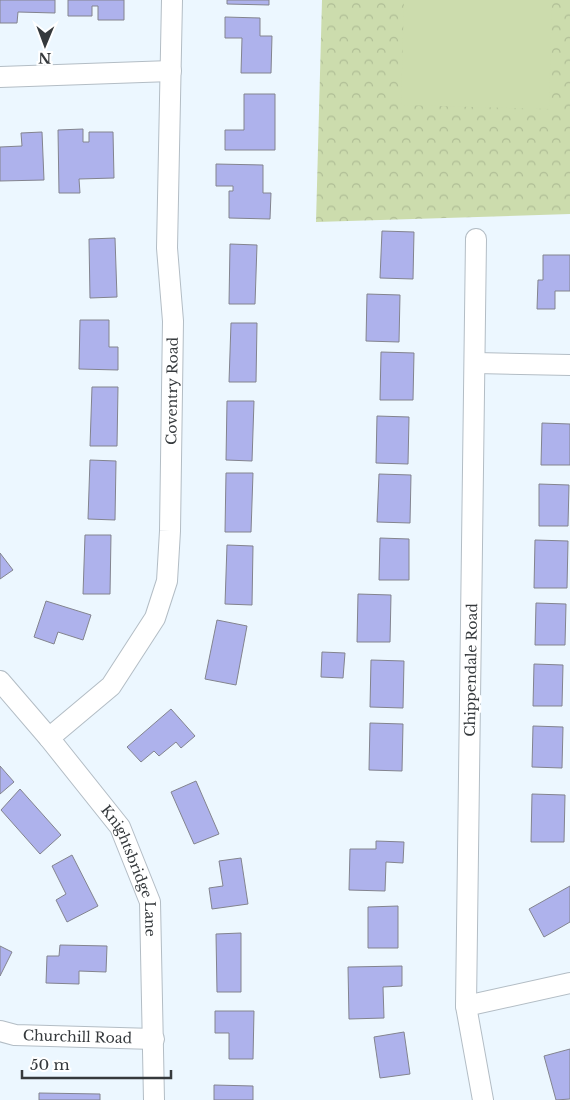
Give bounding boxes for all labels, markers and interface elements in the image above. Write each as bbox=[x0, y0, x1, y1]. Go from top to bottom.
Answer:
north arrow bbox=[20, 20, 70, 70]
text: N bbox=[38, 49, 52, 67]
street label: Coventry Road bbox=[162, 336, 182, 445]
street label: Chippendale Road bbox=[461, 603, 481, 737]
street label: Knightsbridge Lane bbox=[97, 801, 160, 937]
street label: Churchill Road bbox=[23, 1026, 133, 1047]
scale bar bbox=[22, 1048, 171, 1080]
text: 50 m bbox=[30, 1055, 70, 1074]

